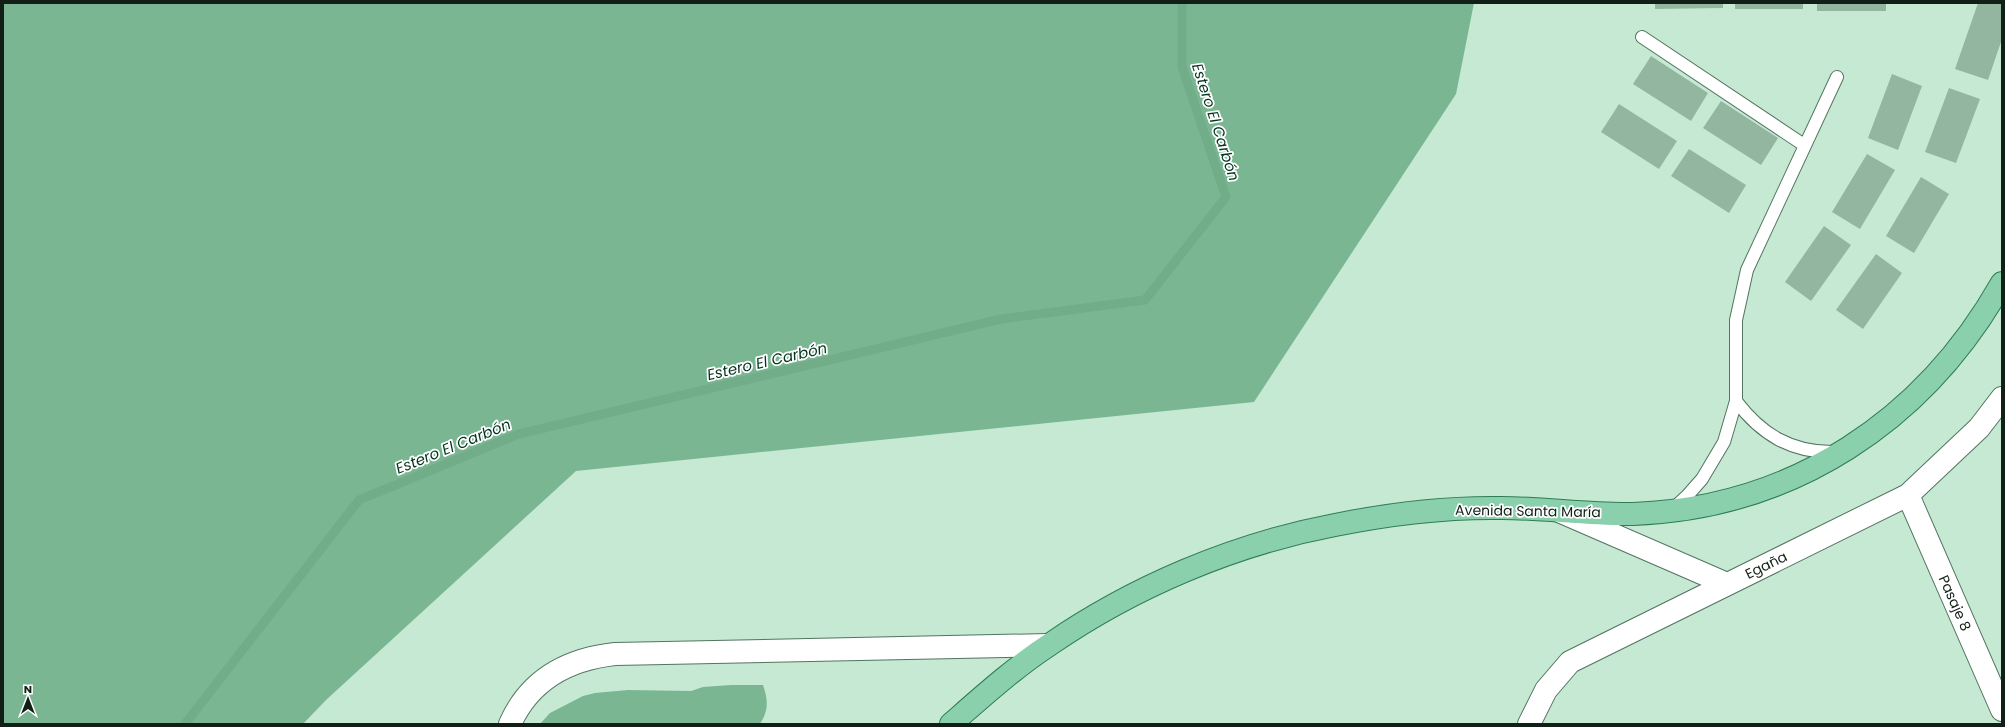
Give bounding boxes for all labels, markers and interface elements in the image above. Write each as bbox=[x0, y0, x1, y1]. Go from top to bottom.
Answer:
water label: Estero El Carbón bbox=[1187, 61, 1245, 183]
water label: Estero El Carbón bbox=[705, 337, 829, 385]
water label: Estero El Carbón bbox=[392, 413, 514, 479]
street label: Avenida Santa María bbox=[1455, 500, 1601, 522]
street label: Egaña bbox=[1742, 546, 1790, 584]
street label: Pasaje 8 bbox=[1934, 572, 1976, 634]
north arrow bbox=[8, 679, 48, 719]
text: N bbox=[24, 681, 32, 697]

